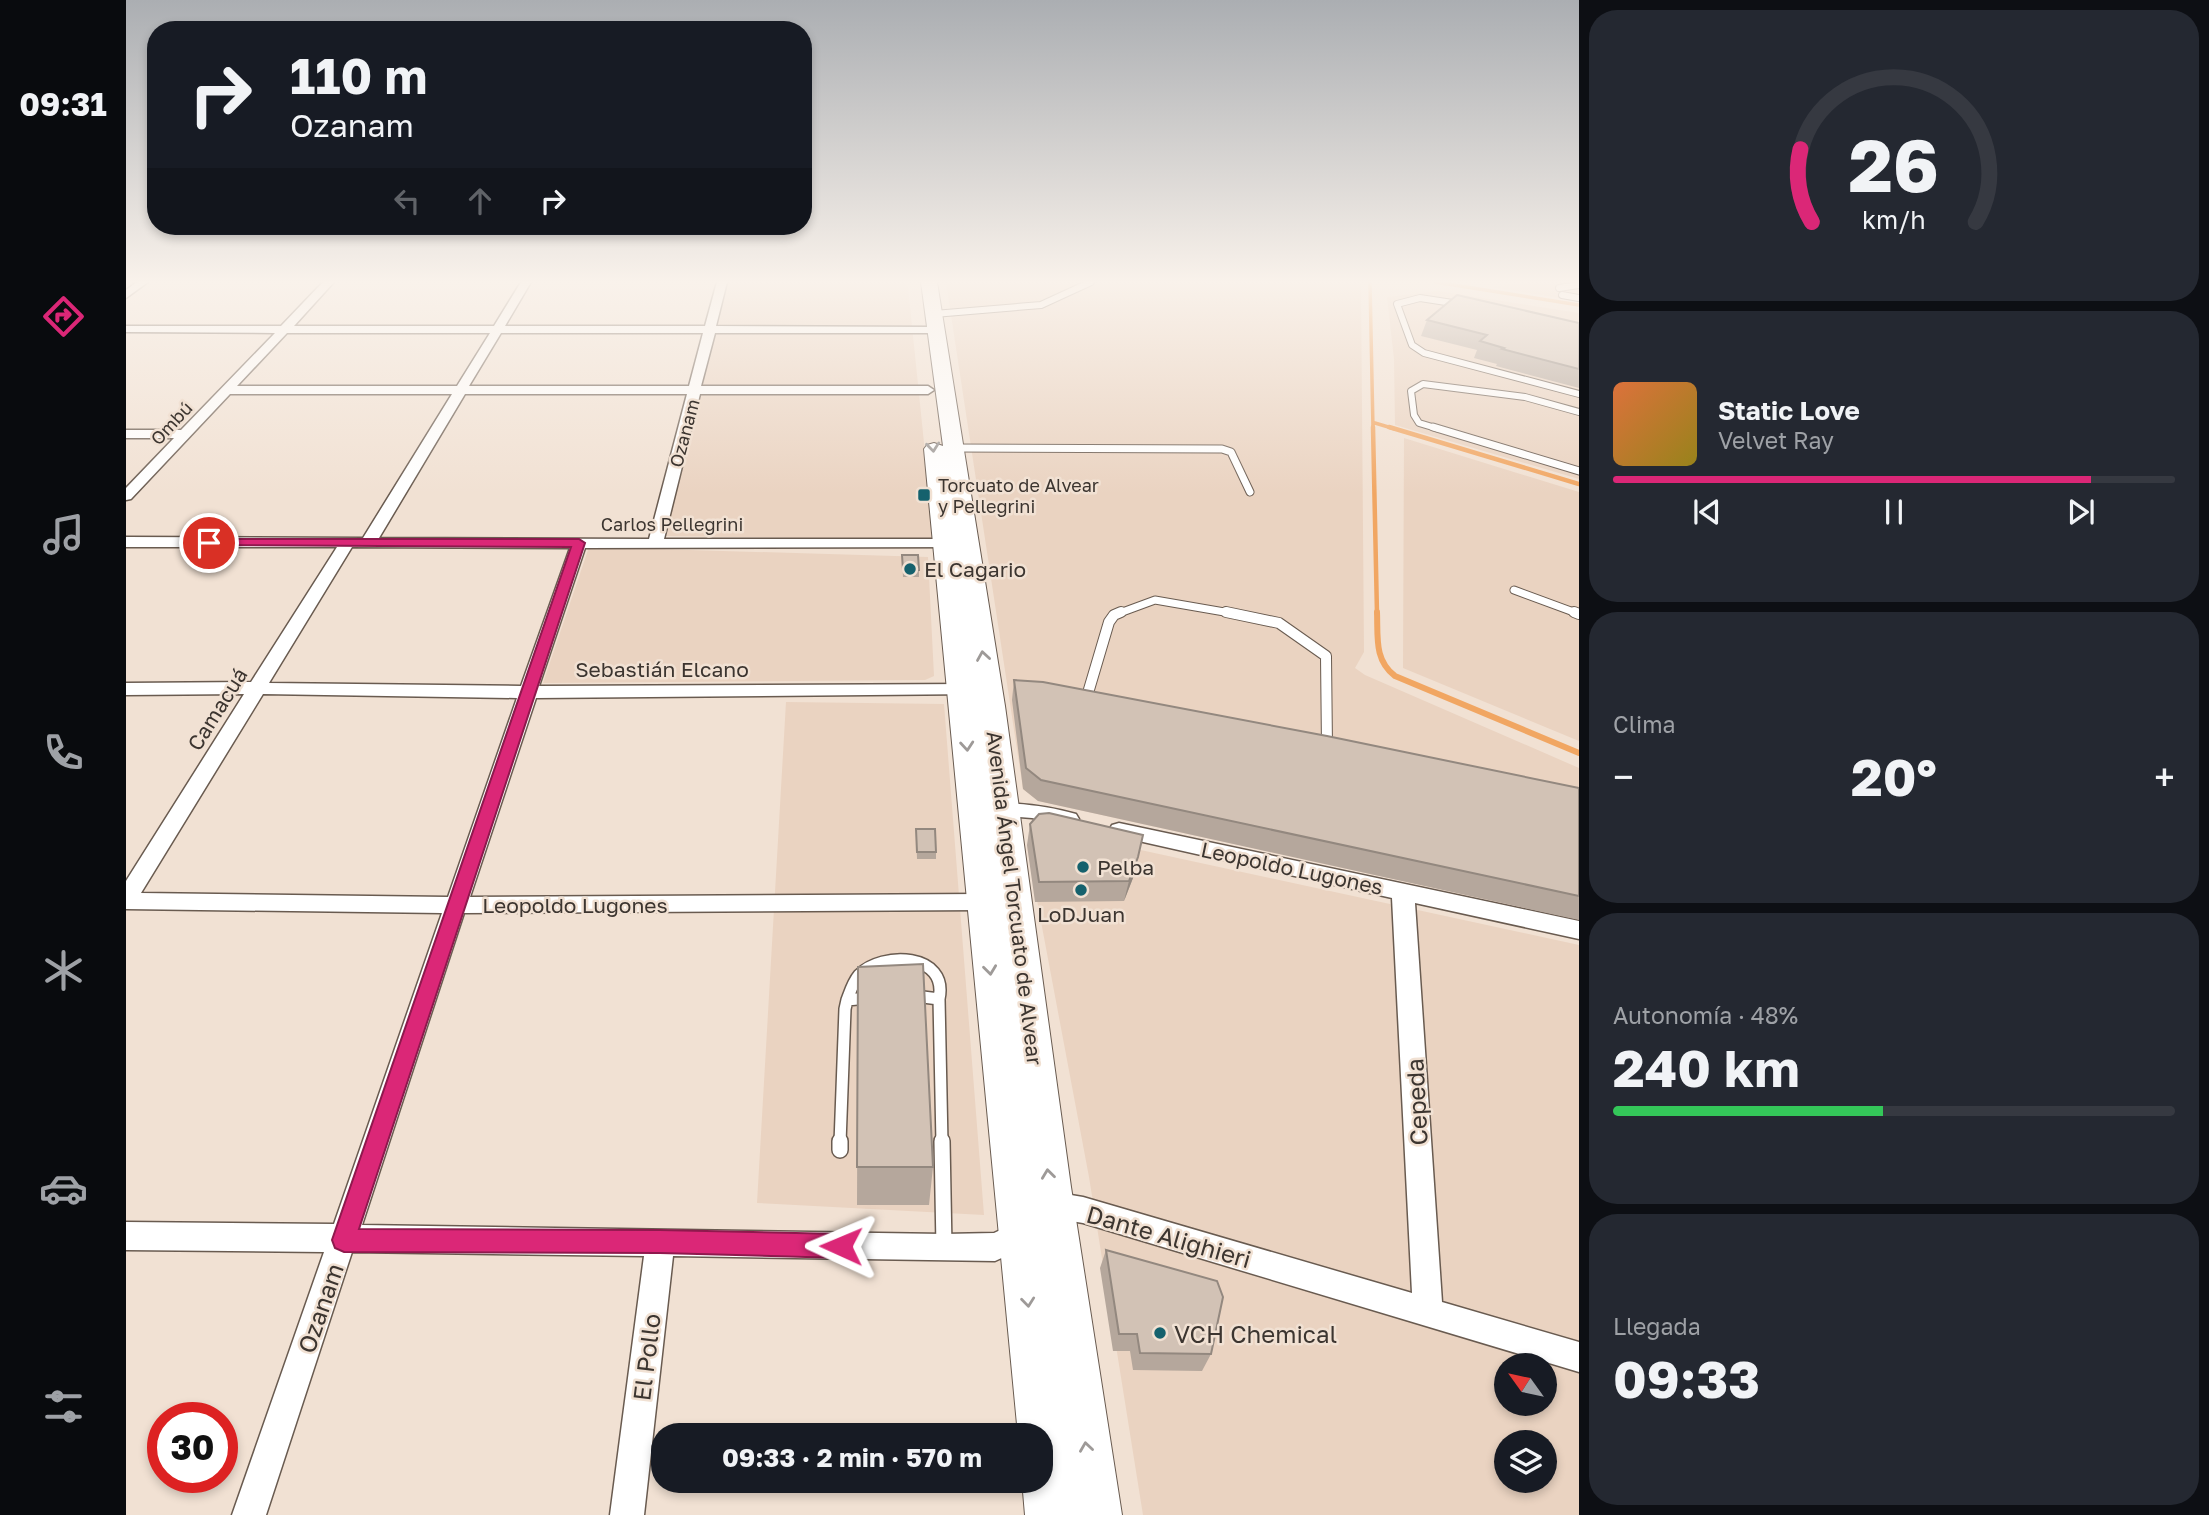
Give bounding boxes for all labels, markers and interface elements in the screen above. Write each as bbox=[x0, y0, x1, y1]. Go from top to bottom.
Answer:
text: 110 m bbox=[290, 46, 427, 105]
icon: right bbox=[175, 49, 266, 140]
text: 09:31 bbox=[19, 85, 107, 123]
text: Ozanam bbox=[290, 106, 414, 144]
text: 26 bbox=[1849, 121, 1939, 208]
icon: left bbox=[388, 182, 426, 220]
icon: ahead bbox=[461, 182, 499, 220]
icon: right bbox=[534, 182, 572, 220]
text: km/h bbox=[1862, 203, 1926, 234]
icon: directions bbox=[39, 292, 88, 341]
text: Static Love bbox=[1718, 395, 1860, 426]
street label: Ombú bbox=[145, 397, 197, 449]
street label: Ozanam bbox=[664, 397, 704, 469]
text: Velvet Ray bbox=[1718, 426, 1834, 454]
one-way arrow bbox=[926, 441, 941, 453]
place label: Torcuato de Alvear y Pellegrini bbox=[938, 474, 1099, 517]
marker: Torcuato de Alvear y Pellegrini bbox=[916, 487, 932, 503]
icon: previous bbox=[1688, 493, 1726, 531]
icon: pause bbox=[1875, 493, 1913, 531]
icon: next bbox=[2062, 493, 2100, 531]
icon: music bbox=[39, 510, 88, 559]
pin bbox=[179, 513, 239, 573]
street label: Carlos Pellegrini bbox=[601, 513, 743, 535]
icon: arrive bbox=[190, 524, 228, 562]
place label: El Cagario bbox=[924, 556, 1026, 582]
marker: El Cagario bbox=[902, 561, 918, 577]
one-way arrow bbox=[976, 650, 991, 662]
street label: Sebastián Elcano bbox=[575, 656, 749, 682]
street label: Camacuá bbox=[181, 663, 253, 755]
text: Clima bbox=[1613, 710, 1676, 738]
icon: phone bbox=[39, 728, 88, 777]
street label: Avenida Ángel Torcuato de Alvear bbox=[982, 729, 1048, 1067]
one-way arrow bbox=[959, 741, 974, 752]
text: 20° bbox=[1851, 745, 1937, 807]
text: − bbox=[1613, 754, 1634, 799]
text: + bbox=[2154, 754, 2175, 799]
street label: Leopoldo Lugones bbox=[1199, 836, 1385, 900]
place label: Pelba bbox=[1097, 854, 1154, 880]
marker: Pelba bbox=[1075, 859, 1091, 875]
marker: LoDJuan bbox=[1073, 882, 1089, 898]
street label: Leopoldo Lugones bbox=[482, 892, 668, 918]
place label: LoDJuan bbox=[1037, 901, 1125, 927]
icon: climate bbox=[39, 946, 88, 995]
one-way arrow bbox=[982, 965, 997, 976]
text: Autonomía · 48% bbox=[1613, 1001, 1798, 1029]
text: 240 km bbox=[1613, 1036, 1800, 1098]
street label: Cepeda bbox=[1399, 1058, 1433, 1146]
icon: car bbox=[39, 1164, 88, 1213]
one-way arrow bbox=[1041, 1168, 1056, 1179]
street label: Dante Alighieri bbox=[1083, 1199, 1255, 1273]
position arrow bbox=[804, 1209, 878, 1283]
street label: Ozanam bbox=[291, 1259, 349, 1357]
one-way arrow bbox=[1020, 1297, 1035, 1308]
street label: El Pollo bbox=[626, 1312, 666, 1402]
text: Llegada bbox=[1613, 1312, 1701, 1340]
place label: VCH Chemical bbox=[1174, 1319, 1337, 1348]
marker: VCH Chemical bbox=[1152, 1325, 1168, 1341]
text: 09:33 bbox=[1613, 1347, 1760, 1409]
north arrow bbox=[1494, 1353, 1558, 1416]
map controls bbox=[1494, 1353, 1557, 1493]
icon: filters bbox=[39, 1382, 88, 1431]
speed limit sign: 30 bbox=[147, 1402, 238, 1493]
button: layers bbox=[1494, 1430, 1557, 1493]
text: 09:33 · 2 min · 570 m bbox=[722, 1442, 982, 1473]
one-way arrow bbox=[1079, 1442, 1094, 1453]

